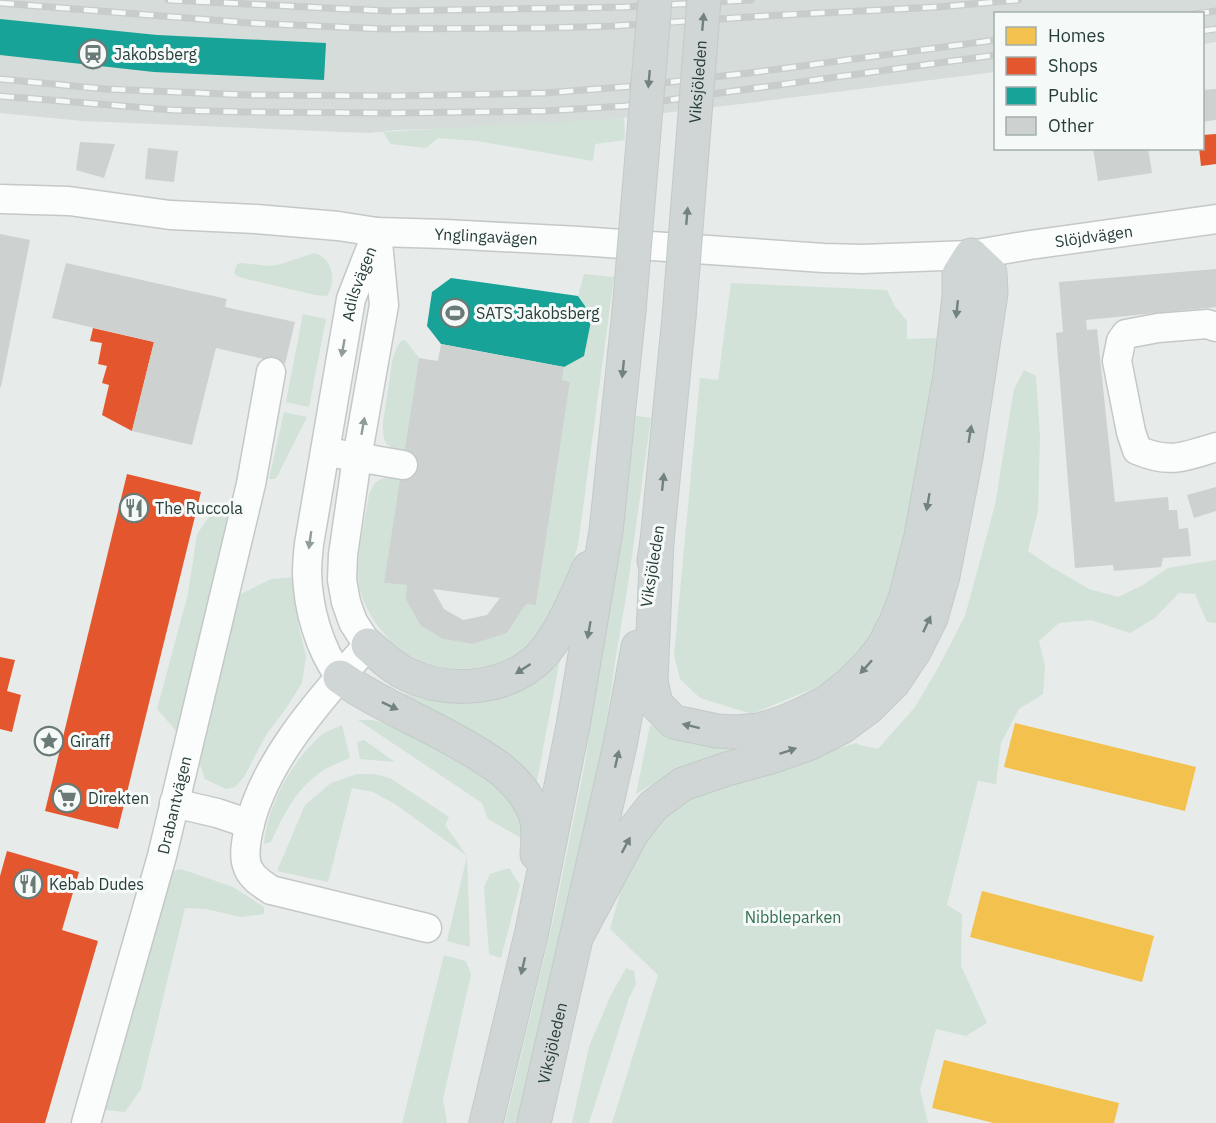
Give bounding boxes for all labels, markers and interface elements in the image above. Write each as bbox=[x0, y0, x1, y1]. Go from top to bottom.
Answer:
legend bbox=[994, 12, 1204, 150]
one-way arrow bbox=[698, 13, 708, 32]
text: Homes bbox=[1048, 24, 1105, 47]
station icon: Jakobsberg bbox=[77, 38, 109, 70]
street label: Viksjöleden bbox=[684, 39, 711, 124]
place label: Jakobsberg bbox=[114, 44, 197, 64]
text: Shops bbox=[1048, 54, 1098, 77]
one-way arrow bbox=[644, 70, 654, 89]
text: Public bbox=[1048, 84, 1098, 107]
text: Other bbox=[1048, 114, 1094, 137]
one-way arrow bbox=[682, 207, 692, 226]
street label: Slöjdvägen bbox=[1054, 221, 1134, 251]
street label: Ynglingavägen bbox=[434, 224, 538, 249]
street label: Adilsvägen bbox=[337, 243, 381, 323]
sports icon: SATS Jakobsberg bbox=[439, 297, 471, 329]
one-way arrow bbox=[952, 300, 962, 319]
place label: SATS Jakobsberg bbox=[476, 303, 600, 323]
one-way arrow bbox=[338, 339, 347, 358]
one-way arrow bbox=[618, 360, 628, 379]
one-way arrow bbox=[358, 416, 367, 435]
one-way arrow bbox=[965, 425, 974, 444]
one-way arrow bbox=[658, 473, 668, 492]
restaurant icon: The Ruccola bbox=[118, 492, 150, 524]
one-way arrow bbox=[923, 493, 932, 512]
place label: The Ruccola bbox=[155, 498, 243, 518]
street label: Viksjöleden bbox=[636, 523, 668, 609]
one-way arrow bbox=[306, 531, 315, 550]
one-way arrow bbox=[923, 616, 932, 633]
one-way arrow bbox=[585, 621, 594, 640]
one-way arrow bbox=[859, 660, 873, 675]
one-way arrow bbox=[515, 663, 531, 674]
one-way arrow bbox=[381, 702, 398, 711]
one-way arrow bbox=[681, 721, 699, 730]
place icon: Giraff bbox=[33, 725, 65, 757]
place label: Giraff bbox=[70, 731, 110, 751]
one-way arrow bbox=[779, 746, 797, 756]
one-way arrow bbox=[613, 749, 622, 768]
street label: Drabantvägen bbox=[153, 754, 196, 856]
supermarket icon: Direkten bbox=[51, 782, 83, 814]
place label: Direkten bbox=[88, 788, 149, 808]
one-way arrow bbox=[621, 836, 631, 853]
restaurant icon: Kebab Dudes bbox=[12, 868, 44, 900]
place label: Kebab Dudes bbox=[49, 874, 144, 894]
park label: Nibbleparken bbox=[745, 907, 841, 927]
one-way arrow bbox=[518, 956, 528, 975]
street label: Viksjöleden bbox=[533, 1000, 571, 1086]

